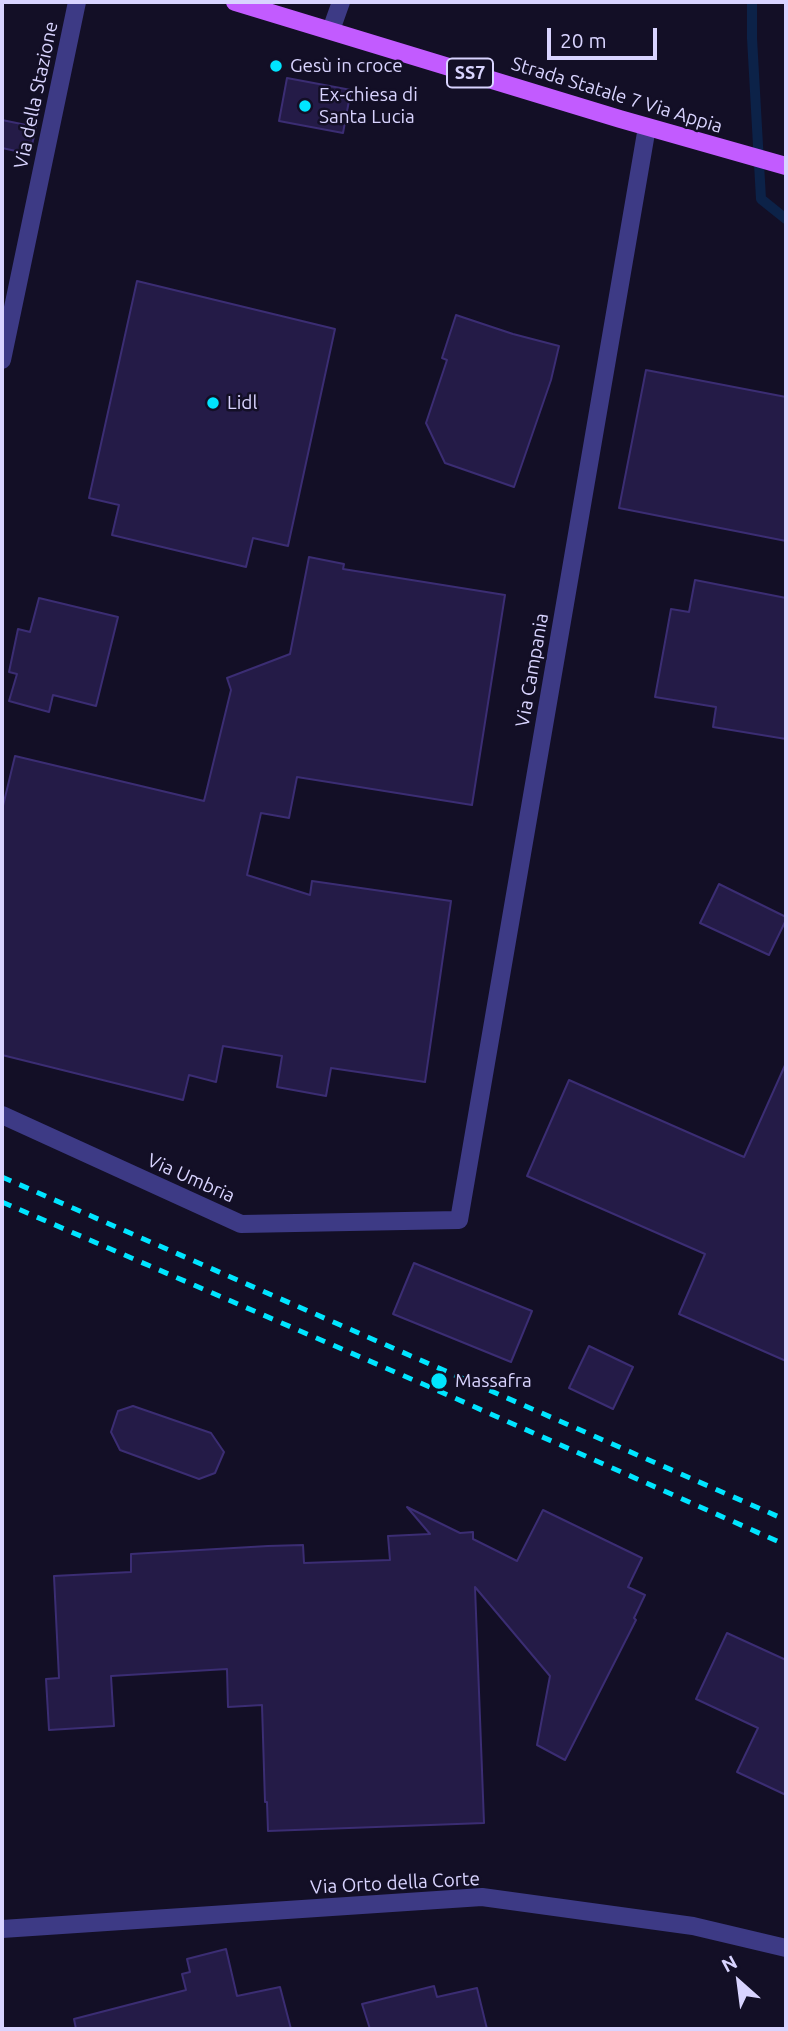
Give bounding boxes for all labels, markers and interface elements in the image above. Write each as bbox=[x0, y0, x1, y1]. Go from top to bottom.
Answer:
scale bar bbox=[550, 14, 660, 58]
street label: Via della Stazione bbox=[9, 19, 63, 171]
text: 20 m bbox=[560, 28, 607, 52]
street label: Strada Statale 7 Via Appia bbox=[509, 52, 725, 138]
place label: Gesù in croce bbox=[290, 55, 403, 77]
marker: Gesù in croce bbox=[268, 58, 284, 74]
road number: SS7 bbox=[447, 58, 493, 88]
place label: Ex-chiesa di Santa Lucia bbox=[319, 84, 418, 128]
marker: Ex-chiesa di Santa Lucia bbox=[297, 98, 313, 114]
place label: Lidl bbox=[227, 392, 257, 414]
marker: Lidl bbox=[205, 395, 221, 411]
street label: Via Campania bbox=[511, 611, 553, 729]
street label: Via Umbria bbox=[144, 1149, 238, 1207]
place label: Massafra bbox=[455, 1370, 532, 1392]
marker: Massafra bbox=[429, 1371, 449, 1391]
street label: Via Orto della Corte bbox=[310, 1867, 480, 1899]
north arrow bbox=[704, 1947, 774, 2017]
text: N bbox=[718, 1950, 741, 1977]

